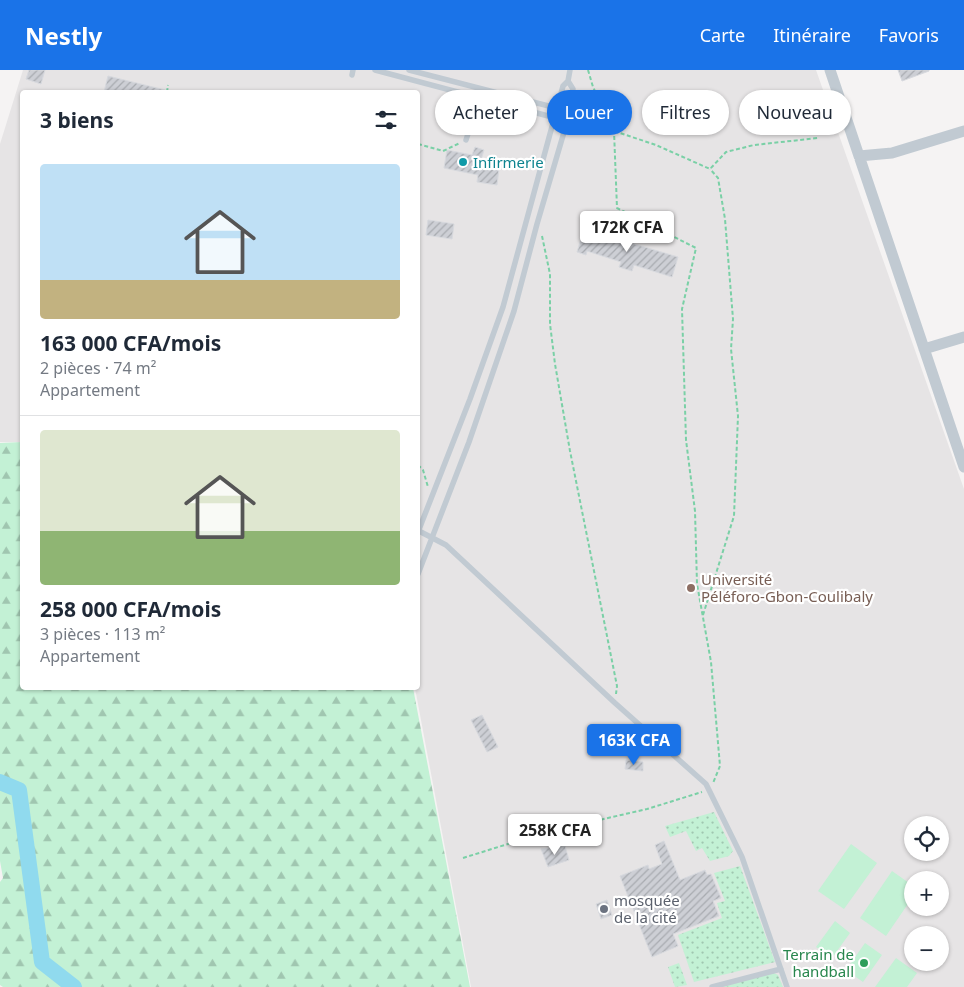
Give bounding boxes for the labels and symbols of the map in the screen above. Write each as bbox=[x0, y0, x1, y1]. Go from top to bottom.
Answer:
place label: Infirmerie bbox=[473, 152, 544, 172]
marker: Infirmerie bbox=[457, 156, 469, 168]
pin: 172K CFA bbox=[575, 210, 679, 253]
place label: Université Péléforo-Gbon-Coulibaly bbox=[701, 569, 873, 606]
marker: Université Péléforo-Gbon-Coulibaly bbox=[685, 582, 697, 594]
pin: 163K CFA bbox=[582, 724, 686, 766]
pin: 258K CFA bbox=[503, 814, 607, 856]
place label: mosquée de la cité bbox=[614, 890, 680, 927]
marker: mosquée de la cité bbox=[598, 903, 610, 915]
place label: Terrain de handball bbox=[783, 944, 854, 981]
marker: Terrain de handball bbox=[858, 957, 870, 969]

